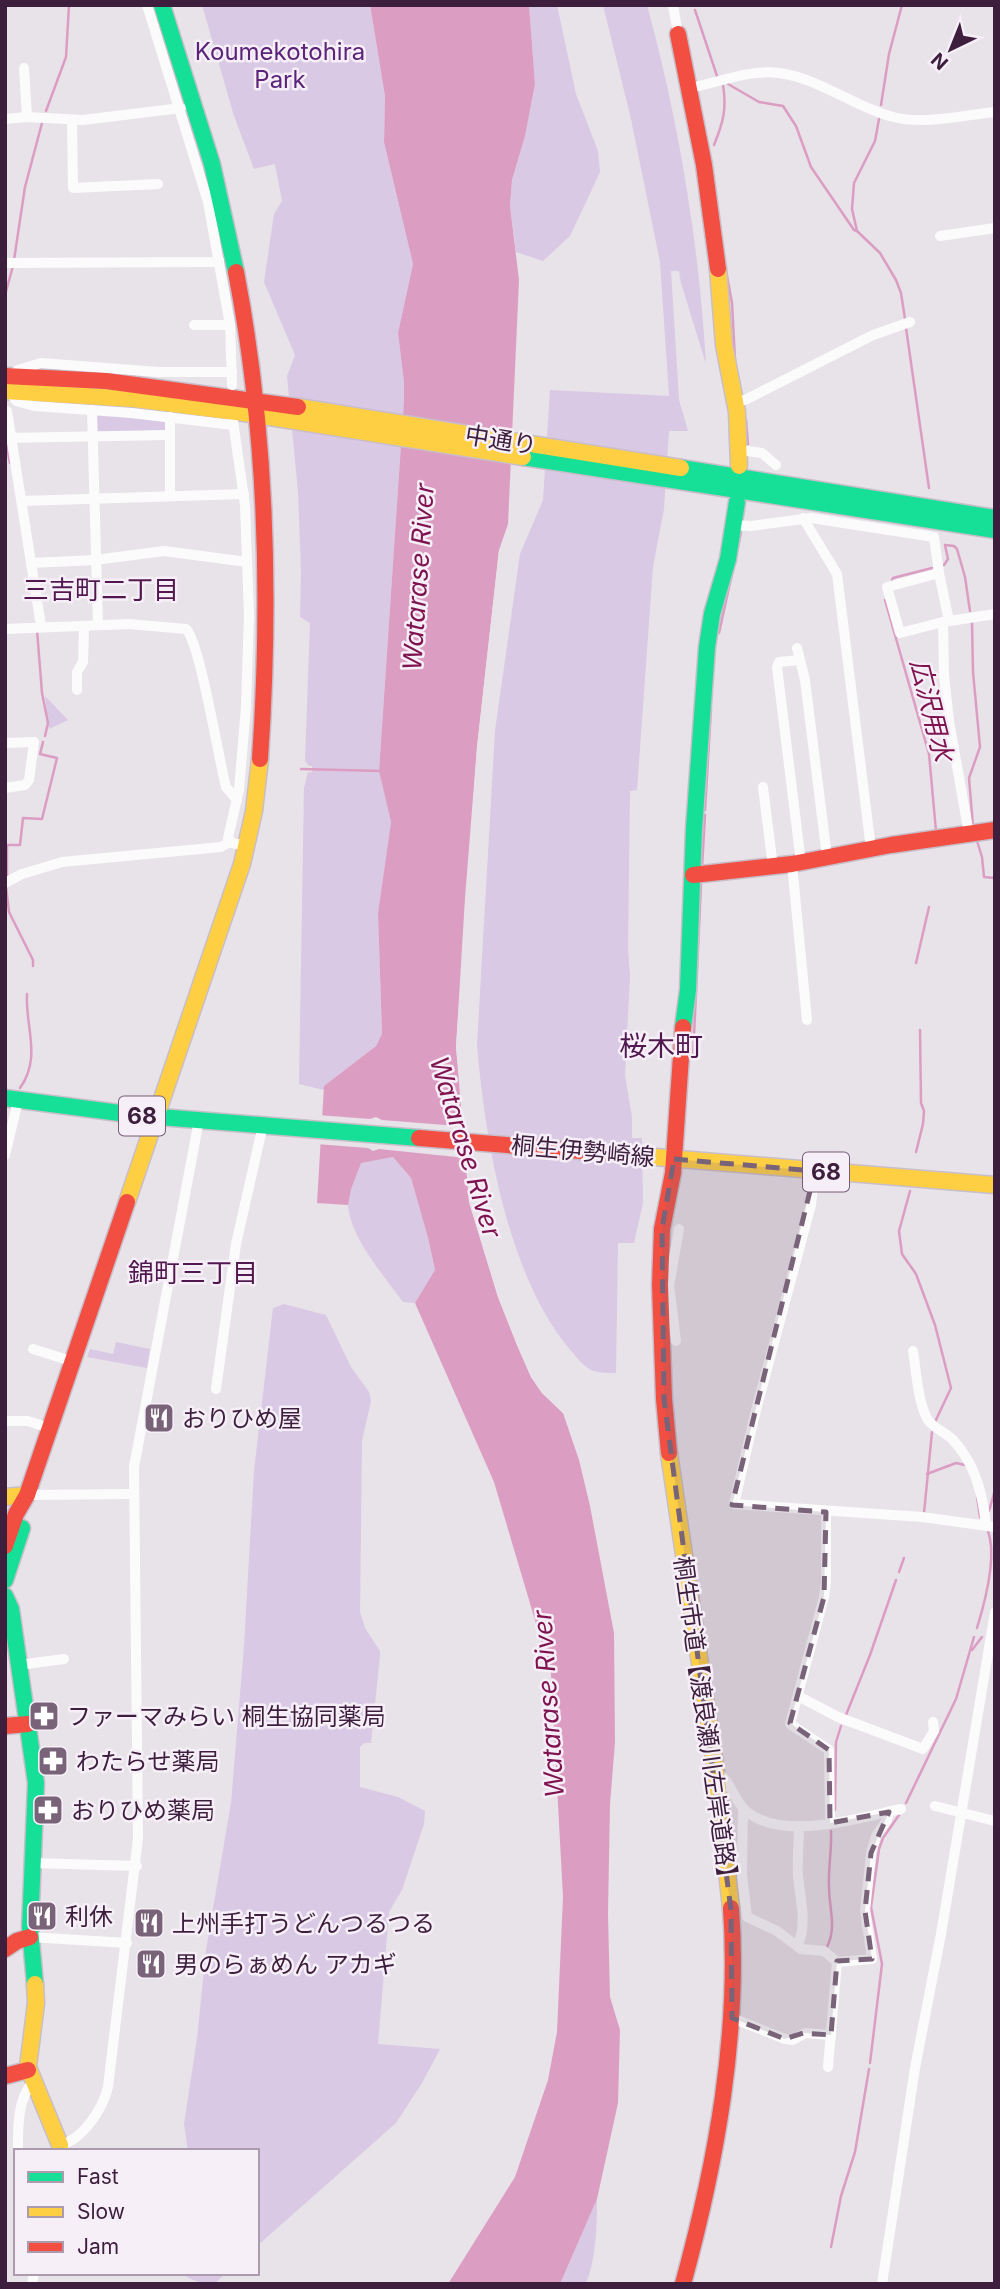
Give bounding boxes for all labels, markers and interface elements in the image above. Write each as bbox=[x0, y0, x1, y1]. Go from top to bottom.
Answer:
north arrow bbox=[916, 14, 986, 84]
park label: Koumekotohira Park bbox=[195, 37, 365, 94]
text: N bbox=[927, 48, 953, 74]
street label: 中通り bbox=[463, 420, 539, 460]
water label: Watarase River bbox=[396, 481, 440, 672]
district label: 三吉町二丁目 bbox=[23, 574, 179, 605]
water label: 広沢用水 bbox=[904, 656, 960, 767]
district label: 桜木町 bbox=[619, 1029, 703, 1063]
water label: Watarase River bbox=[424, 1053, 509, 1242]
road number: 68 bbox=[119, 1096, 165, 1135]
street label: 桐生伊勢崎線 bbox=[510, 1130, 656, 1172]
road number: 68 bbox=[803, 1152, 849, 1191]
district label: 錦町三丁目 bbox=[128, 1257, 258, 1288]
restaurant icon: おりひめ屋 bbox=[142, 1401, 176, 1435]
place label: おりひめ屋 bbox=[182, 1404, 302, 1433]
street label: 桐生市道【渡良瀬川左岸道路】 bbox=[668, 1555, 744, 1891]
water label: Watarase River bbox=[526, 1608, 570, 1799]
pharmacy icon: ファーマみらい 桐生協同薬局 bbox=[27, 1699, 61, 1733]
place label: ファーマみらい 桐生協同薬局 bbox=[67, 1702, 386, 1731]
pharmacy icon: わたらせ薬局 bbox=[36, 1744, 70, 1778]
place label: わたらせ薬局 bbox=[76, 1747, 220, 1776]
pharmacy icon: おりひめ薬局 bbox=[31, 1793, 65, 1827]
place label: おりひめ薬局 bbox=[71, 1796, 215, 1825]
restaurant icon: 利休 bbox=[25, 1899, 59, 1933]
place label: 利休 bbox=[65, 1902, 113, 1931]
restaurant icon: 上州手打うどんつるつる bbox=[132, 1906, 166, 1940]
place label: 上州手打うどんつるつる bbox=[172, 1909, 435, 1938]
restaurant icon: 男のらぁめん アカギ bbox=[134, 1947, 168, 1981]
place label: 男のらぁめん アカギ bbox=[174, 1950, 397, 1979]
legend bbox=[14, 2149, 259, 2275]
text: Fast bbox=[77, 2164, 119, 2189]
text: Slow bbox=[77, 2199, 125, 2224]
text: Jam bbox=[77, 2234, 119, 2259]

